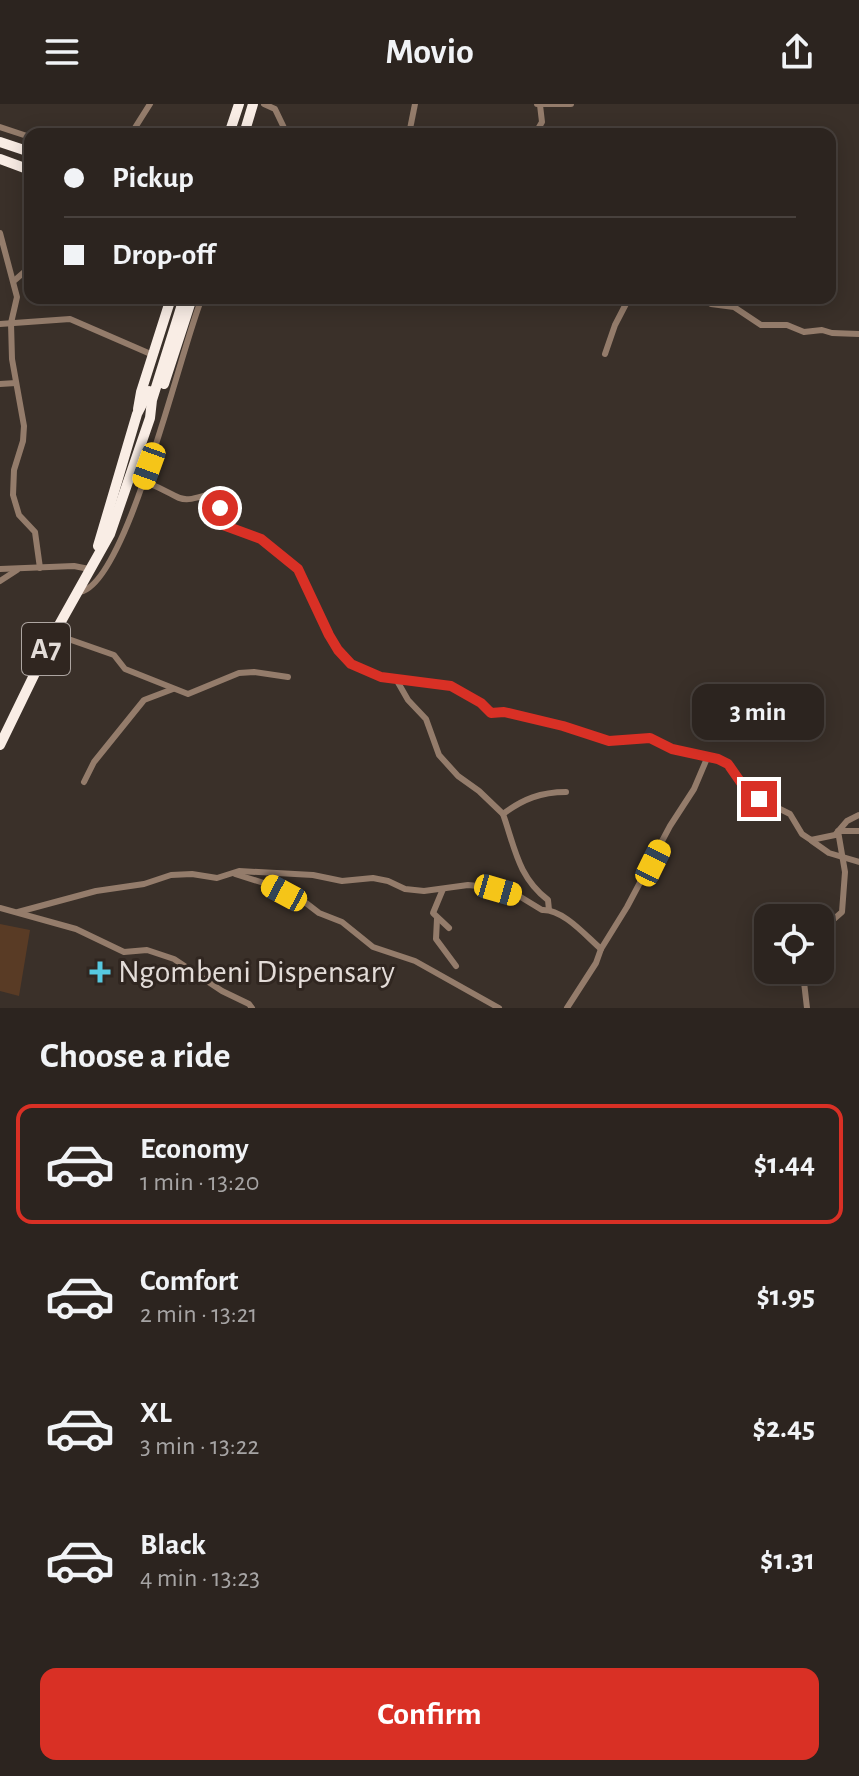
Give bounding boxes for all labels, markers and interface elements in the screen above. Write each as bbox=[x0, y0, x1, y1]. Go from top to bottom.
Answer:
icon: menu bbox=[40, 30, 84, 74]
icon: share bbox=[775, 30, 819, 74]
text: Movio bbox=[385, 34, 474, 70]
text: Pickup bbox=[112, 163, 194, 193]
text: Drop-off bbox=[112, 240, 215, 270]
car bbox=[130, 439, 168, 493]
route start bbox=[202, 490, 238, 526]
road number: A7 bbox=[22, 623, 70, 675]
callout: 3 min bbox=[693, 683, 825, 739]
text: 3 min bbox=[730, 699, 786, 725]
route end bbox=[741, 781, 777, 817]
car bbox=[632, 836, 674, 890]
car bbox=[257, 871, 311, 915]
car bbox=[472, 872, 524, 908]
map controls bbox=[754, 904, 834, 984]
button: locate bbox=[754, 904, 834, 984]
place label: Ngombeni Dispensary bbox=[118, 956, 395, 988]
marker: Ngombeni Dispensary bbox=[89, 961, 111, 983]
text: Choose a ride bbox=[40, 1038, 230, 1074]
icon: car bbox=[44, 1128, 116, 1200]
text: Economy bbox=[140, 1134, 249, 1164]
text: $1.44 bbox=[754, 1149, 815, 1179]
text: 1 min · 13:20 bbox=[140, 1169, 259, 1195]
icon: car bbox=[44, 1260, 116, 1332]
text: Comfort bbox=[140, 1266, 239, 1296]
text: $1.95 bbox=[756, 1281, 815, 1311]
text: 2 min · 13:21 bbox=[140, 1301, 258, 1327]
icon: car bbox=[44, 1392, 116, 1464]
text: XL bbox=[140, 1398, 172, 1428]
text: $2.45 bbox=[752, 1413, 815, 1443]
text: 3 min · 13:22 bbox=[140, 1433, 259, 1459]
icon: car bbox=[44, 1524, 116, 1596]
text: Black bbox=[140, 1530, 206, 1560]
text: $1.31 bbox=[760, 1545, 815, 1575]
text: 4 min · 13:23 bbox=[140, 1565, 260, 1591]
button: Confirm bbox=[40, 1668, 819, 1760]

